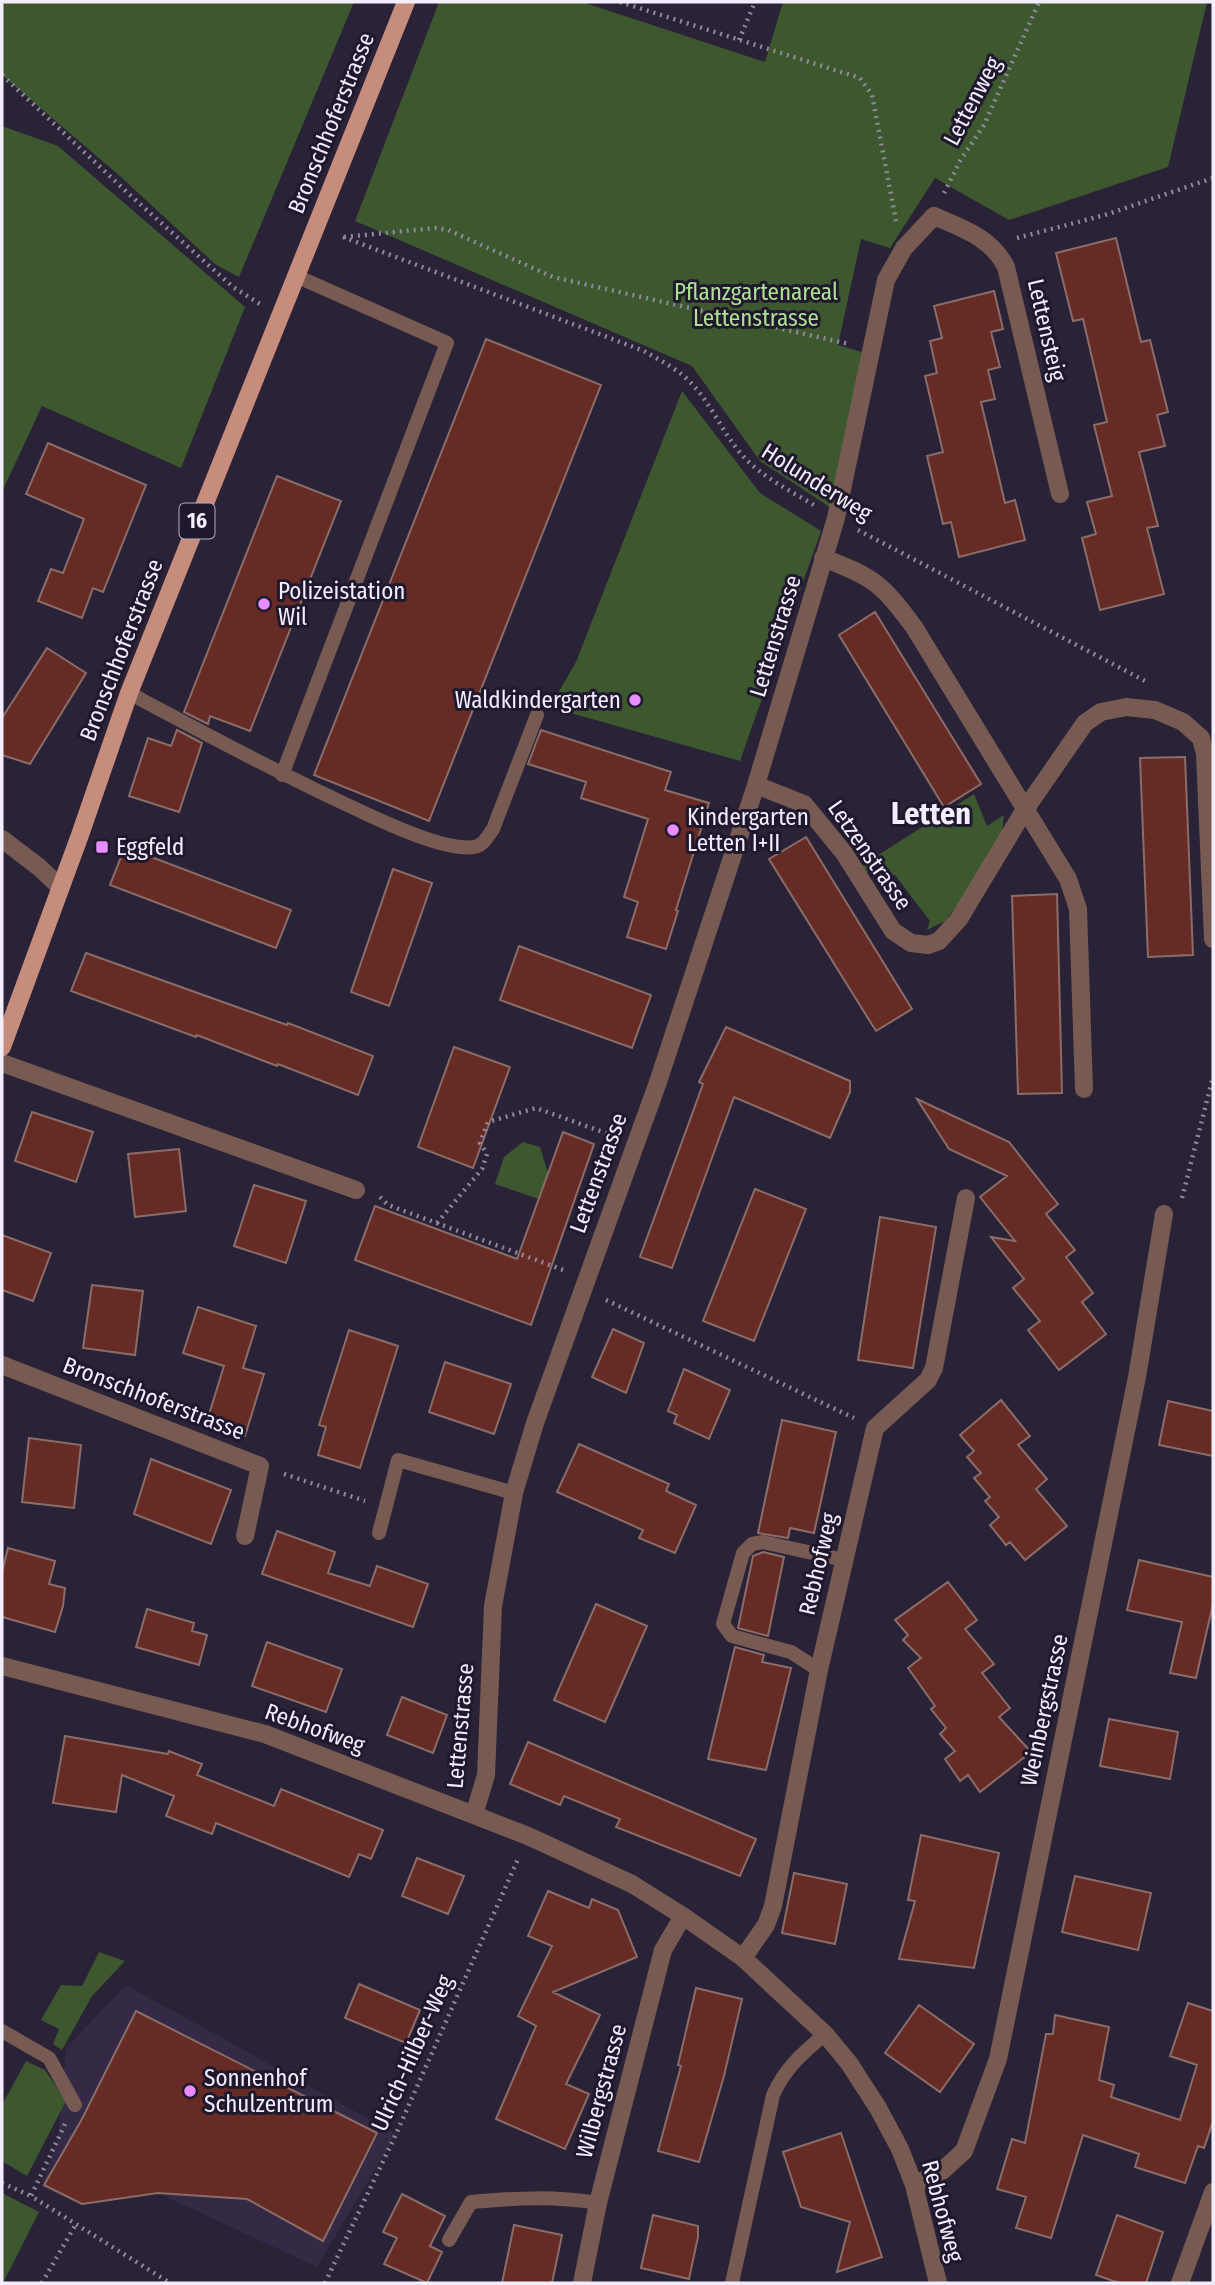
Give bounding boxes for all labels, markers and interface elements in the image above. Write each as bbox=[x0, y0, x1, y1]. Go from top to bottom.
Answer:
street label: Bronschhoferstrasse bbox=[282, 28, 380, 218]
street label: Lettenweg bbox=[937, 52, 1007, 150]
street label: Lettensteig bbox=[1022, 276, 1072, 384]
park label: Pflanzgartenareal Lettenstrasse bbox=[674, 278, 838, 332]
street label: Holunderweg bbox=[756, 437, 878, 527]
road number: 16 bbox=[180, 504, 214, 538]
street label: Bronschhoferstrasse bbox=[73, 555, 169, 745]
street label: Lettenstrasse bbox=[743, 572, 807, 700]
place label: Polizeistation Wil bbox=[278, 577, 405, 631]
marker: Polizeistation Wil bbox=[256, 596, 272, 612]
place label: Waldkindergarten bbox=[455, 686, 621, 714]
marker: Waldkindergarten bbox=[627, 692, 643, 708]
street label: Letzenstrasse bbox=[822, 795, 918, 915]
district label: Letten bbox=[891, 796, 971, 832]
place label: Kindergarten Letten I+II bbox=[687, 803, 809, 857]
marker: Kindergarten Letten I+II bbox=[665, 822, 681, 838]
place label: Eggfeld bbox=[116, 833, 184, 861]
marker: Eggfeld bbox=[94, 839, 110, 855]
street label: Lettenstrasse bbox=[563, 1109, 633, 1237]
street label: Bronschhoferstrasse bbox=[59, 1350, 249, 1446]
street label: Rebhofweg bbox=[793, 1510, 843, 1618]
street label: Weinbergstrasse bbox=[1014, 1631, 1074, 1789]
street label: Lettenstrasse bbox=[441, 1662, 479, 1790]
street label: Rebhofweg bbox=[261, 1697, 369, 1759]
street label: Ulrich-Hilber-Weg bbox=[365, 1970, 459, 2136]
street label: Wilbergstrasse bbox=[570, 2021, 632, 2161]
place label: Sonnenhof Schulzentrum bbox=[204, 2064, 333, 2118]
marker: Sonnenhof Schulzentrum bbox=[182, 2083, 198, 2099]
street label: Rebhofweg bbox=[916, 2157, 970, 2265]

